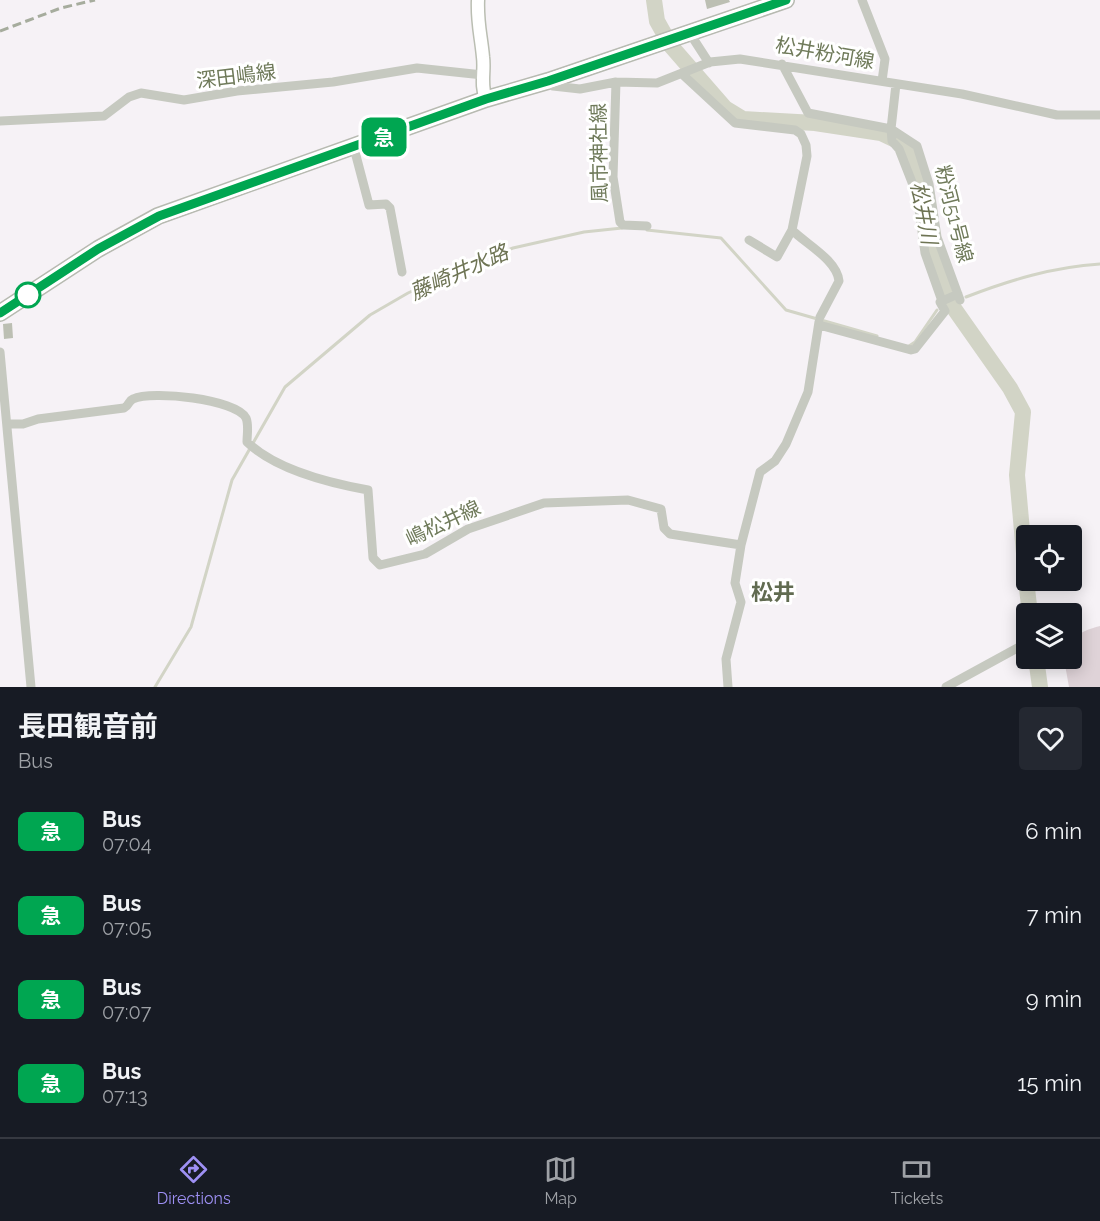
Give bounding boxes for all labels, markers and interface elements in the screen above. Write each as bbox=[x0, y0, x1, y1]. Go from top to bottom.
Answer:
street label: 松井粉河線 bbox=[774, 32, 876, 74]
street label: 深田嶋線 bbox=[195, 59, 277, 93]
street label: 風市神社線 bbox=[586, 103, 612, 203]
line badge: 急 bbox=[364, 118, 404, 156]
text: 急 bbox=[374, 125, 395, 150]
street label: 粉河51号線 bbox=[930, 163, 978, 265]
water label: 松井川 bbox=[906, 180, 943, 248]
water label: 藤崎井水路 bbox=[406, 238, 514, 305]
unlabelled marker bbox=[15, 282, 41, 308]
street label: 嶋松井線 bbox=[402, 495, 484, 551]
map controls bbox=[1016, 525, 1082, 669]
button: locate bbox=[1016, 525, 1082, 591]
district label: 松井 bbox=[751, 579, 795, 605]
button: layers bbox=[1016, 603, 1082, 669]
button: heart bbox=[1019, 707, 1082, 770]
text: 長田観音前 bbox=[18, 710, 158, 743]
text: Bus bbox=[18, 749, 53, 773]
text: Bus bbox=[102, 806, 141, 832]
text: 6 min bbox=[1025, 818, 1082, 844]
text: 急 bbox=[41, 819, 62, 844]
text: 07:04 bbox=[102, 832, 152, 856]
text: Bus bbox=[102, 890, 141, 916]
text: 7 min bbox=[1027, 902, 1082, 928]
text: 急 bbox=[41, 903, 62, 928]
text: 07:05 bbox=[102, 916, 152, 940]
text: Bus bbox=[102, 974, 141, 1000]
text: 9 min bbox=[1026, 986, 1082, 1012]
text: 急 bbox=[41, 987, 62, 1012]
text: 07:07 bbox=[102, 1000, 151, 1024]
text: Bus bbox=[102, 1058, 141, 1084]
text: 15 min bbox=[1017, 1070, 1082, 1096]
text: 急 bbox=[41, 1071, 62, 1096]
text: 07:13 bbox=[102, 1084, 148, 1108]
tab: Directions bbox=[157, 1153, 231, 1208]
tab: Map bbox=[544, 1153, 577, 1208]
tab: Tickets bbox=[891, 1153, 943, 1208]

